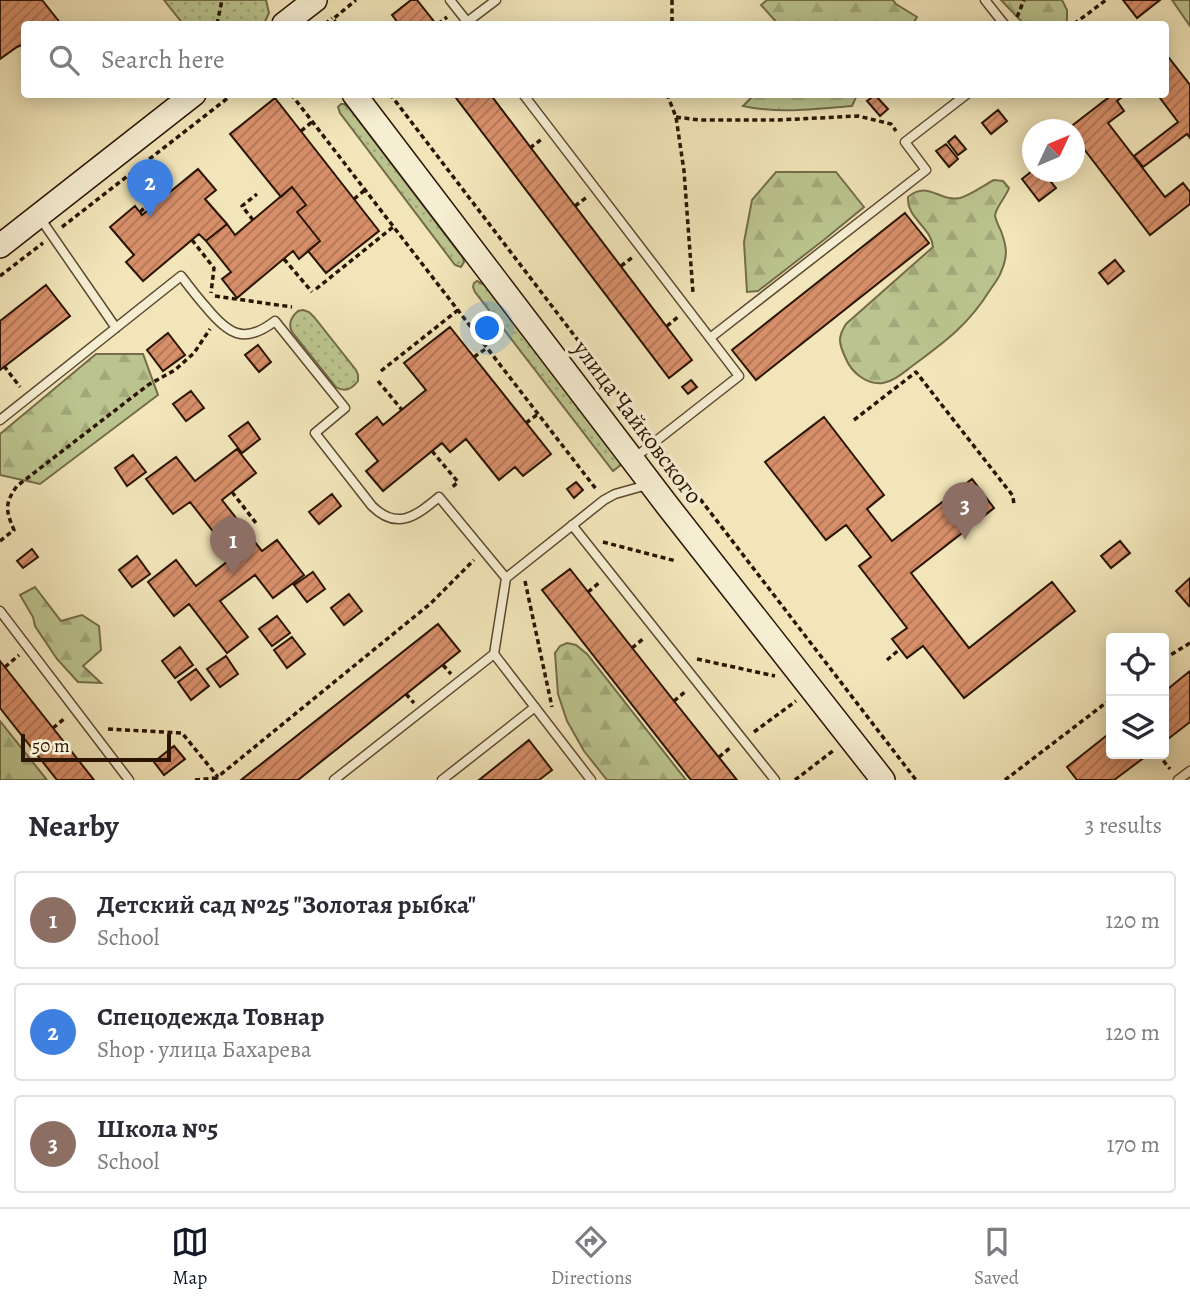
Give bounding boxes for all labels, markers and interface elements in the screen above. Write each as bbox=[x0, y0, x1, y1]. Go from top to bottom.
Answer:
search box bbox=[21, 21, 1169, 98]
icon: search bbox=[45, 41, 83, 79]
text: Search here bbox=[101, 42, 225, 77]
north arrow bbox=[1022, 119, 1085, 182]
pin: 2 bbox=[127, 159, 173, 217]
your location bbox=[470, 311, 504, 345]
street label: улица Чайковского bbox=[565, 333, 710, 510]
pin: 3 bbox=[942, 482, 988, 540]
pin: 1 bbox=[210, 517, 256, 575]
map controls bbox=[1106, 633, 1169, 759]
button: locate bbox=[1106, 633, 1169, 696]
button: layers bbox=[1106, 696, 1169, 759]
scale bar bbox=[21, 731, 172, 763]
text: 50 m bbox=[32, 733, 70, 759]
text: Nearby bbox=[28, 806, 119, 846]
text: 3 results bbox=[1085, 810, 1162, 841]
text: Детский сад №25 "Золотая рыбка" bbox=[97, 887, 476, 922]
text: 1 bbox=[49, 905, 57, 936]
text: 120 m bbox=[1105, 905, 1160, 936]
text: School bbox=[97, 922, 159, 953]
text: Спецодежда Товнар bbox=[97, 999, 324, 1034]
text: 2 bbox=[47, 1017, 59, 1048]
text: 120 m bbox=[1105, 1017, 1160, 1048]
text: Shop · улица Бахарева bbox=[97, 1034, 312, 1065]
text: Школа №5 bbox=[97, 1111, 218, 1146]
text: 3 bbox=[48, 1129, 58, 1160]
text: 170 m bbox=[1107, 1129, 1160, 1160]
text: School bbox=[97, 1146, 159, 1177]
tab: Map bbox=[171, 1223, 209, 1291]
tab: Directions bbox=[551, 1223, 632, 1291]
tab: Saved bbox=[974, 1223, 1019, 1291]

